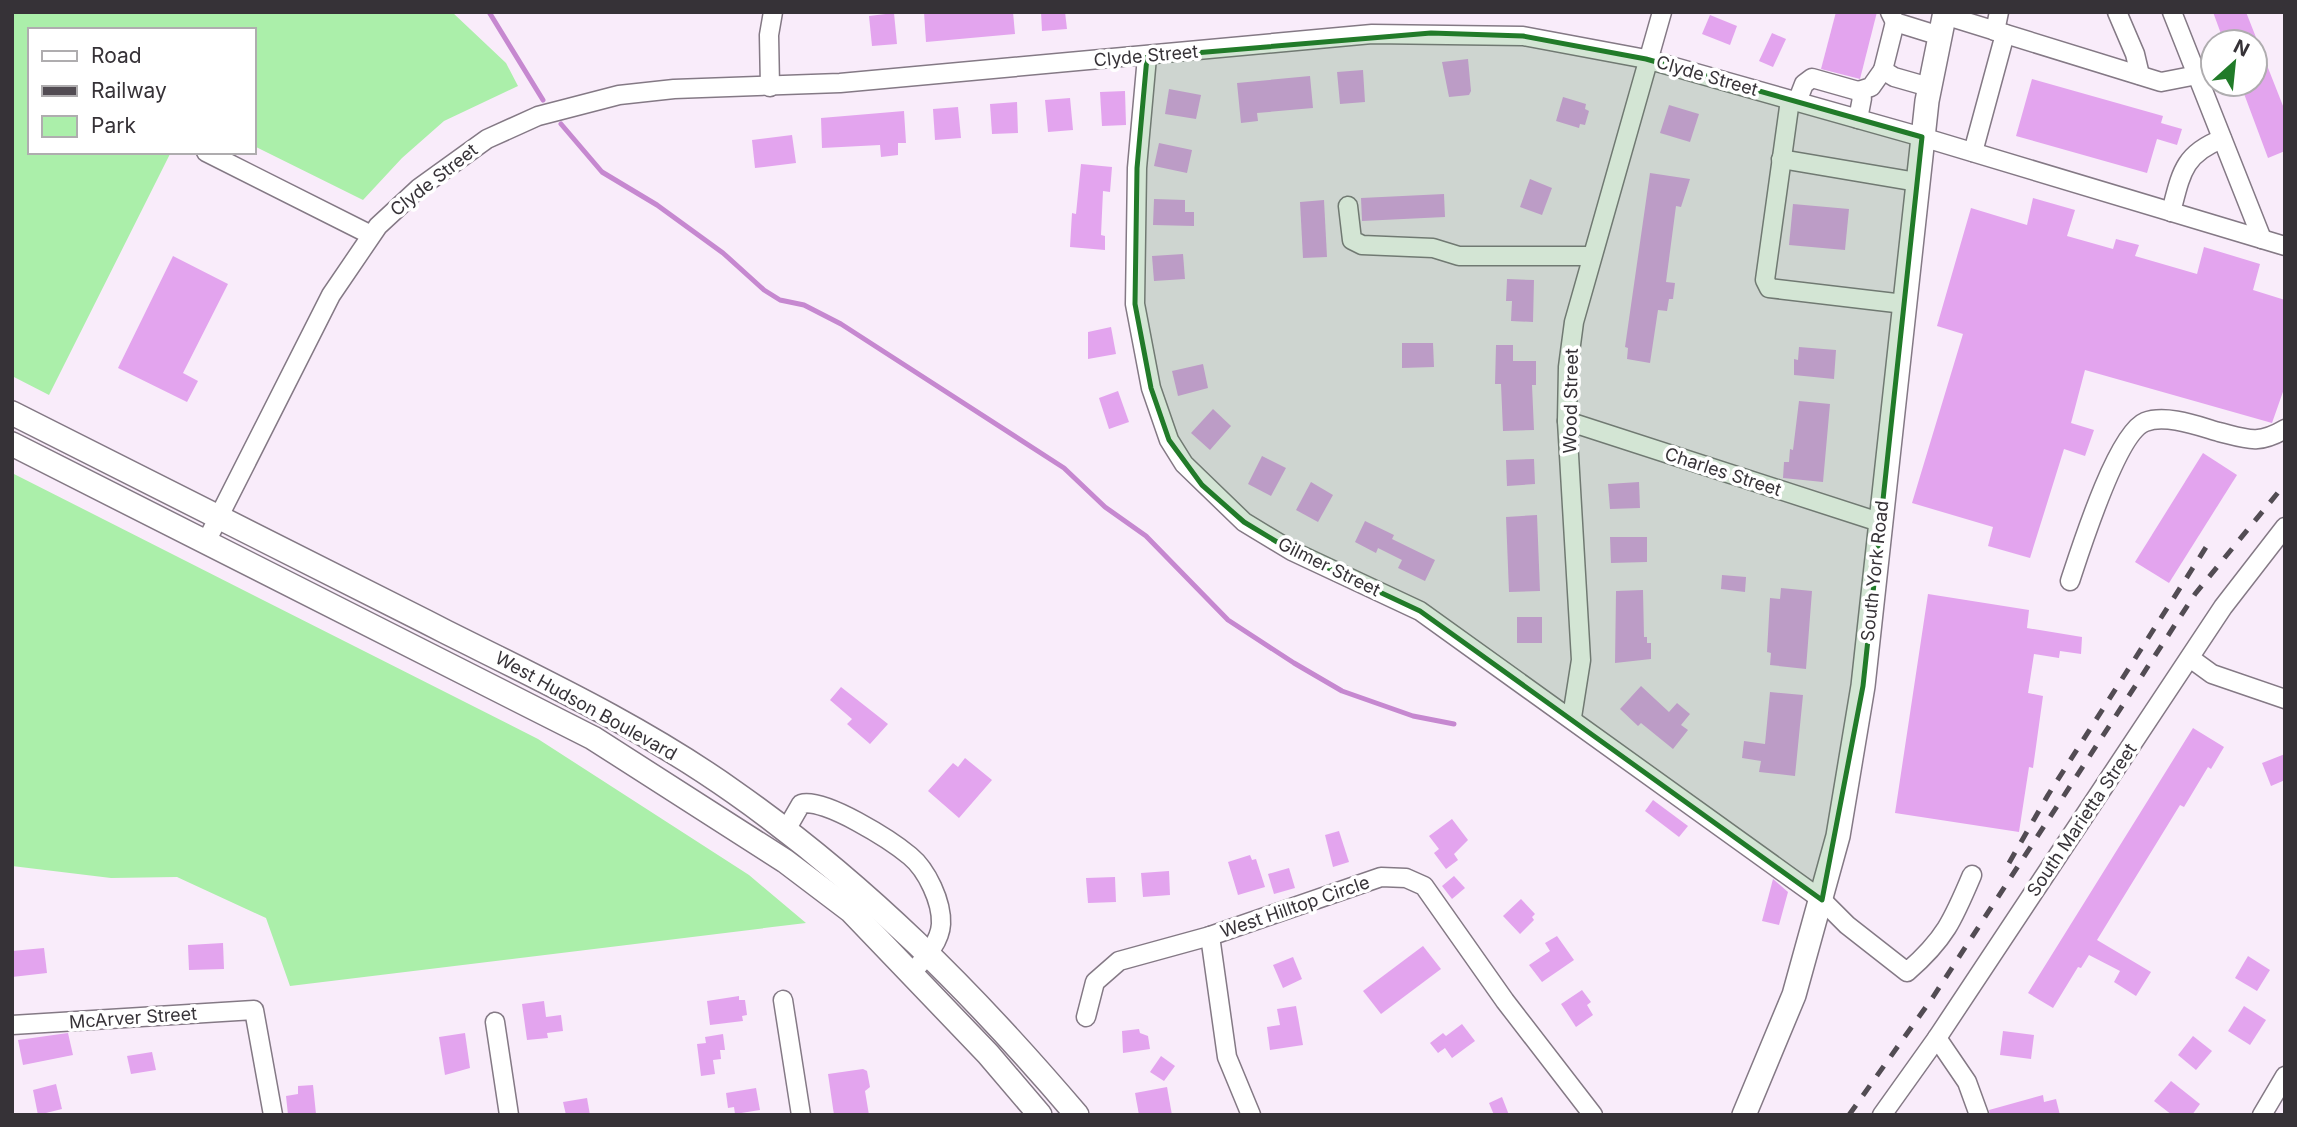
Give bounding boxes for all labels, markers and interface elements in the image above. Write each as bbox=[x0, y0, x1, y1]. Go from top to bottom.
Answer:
legend bbox=[28, 28, 256, 154]
north arrow bbox=[2199, 28, 2269, 98]
text: N bbox=[2230, 35, 2253, 62]
street label: Clyde Street bbox=[1093, 40, 1199, 71]
text: Road bbox=[91, 43, 142, 68]
street label: Clyde Street bbox=[1654, 51, 1760, 100]
text: Railway bbox=[91, 78, 167, 103]
text: Park bbox=[91, 113, 136, 138]
street label: Clyde Street bbox=[386, 139, 482, 220]
street label: Wood Street bbox=[1559, 348, 1582, 454]
street label: Charles Street bbox=[1662, 443, 1784, 500]
street label: South York Road bbox=[1857, 499, 1892, 642]
street label: Gilmer Street bbox=[1275, 533, 1384, 600]
street label: West Hudson Boulevard bbox=[492, 647, 681, 764]
street label: South Marietta Street bbox=[2022, 739, 2141, 900]
street label: West Hilltop Circle bbox=[1218, 871, 1372, 942]
street label: McArver Street bbox=[68, 1003, 198, 1032]

